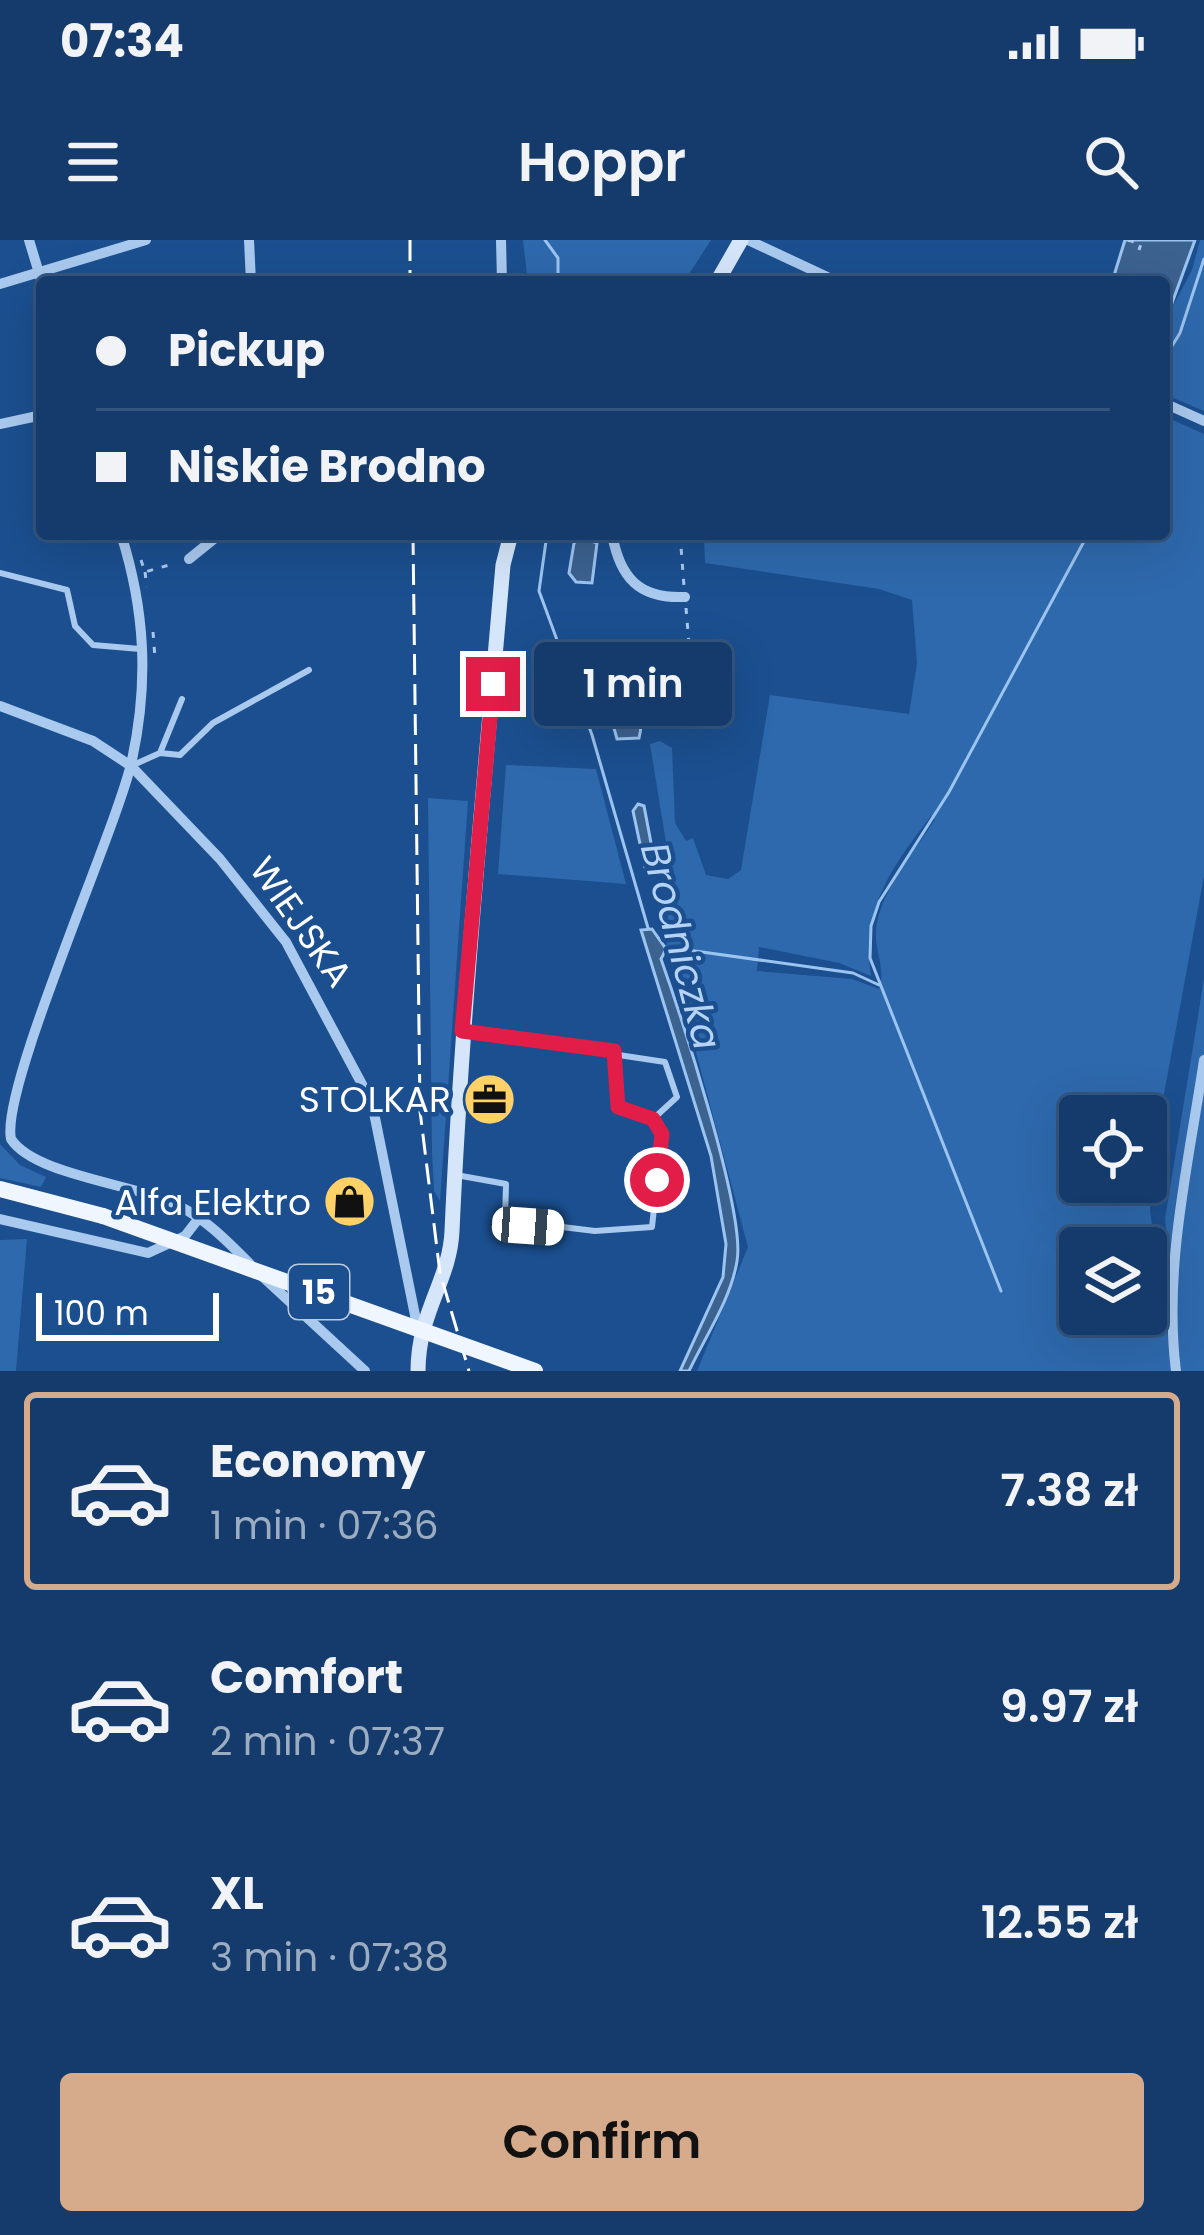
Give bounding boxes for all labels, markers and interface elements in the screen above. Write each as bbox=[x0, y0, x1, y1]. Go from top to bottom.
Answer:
text: 07:34 bbox=[60, 10, 184, 73]
text: Hoppr bbox=[518, 124, 686, 200]
icon: menu bbox=[60, 129, 126, 195]
icon: search bbox=[1078, 129, 1144, 195]
text: Pickup bbox=[168, 319, 325, 382]
text: Niskie Brodno bbox=[168, 435, 486, 498]
callout: 1 min bbox=[535, 642, 733, 726]
text: 1 min bbox=[583, 656, 683, 711]
route end bbox=[466, 657, 520, 711]
water label: Brodniczka bbox=[627, 836, 735, 1056]
street label: WIEJSKA bbox=[238, 847, 364, 997]
office icon: STOLKAR bbox=[462, 1071, 518, 1127]
place label: STOLKAR bbox=[299, 1074, 451, 1125]
map controls bbox=[1059, 1095, 1167, 1335]
button: locate bbox=[1059, 1095, 1167, 1203]
route start bbox=[630, 1153, 684, 1207]
shop icon: Alfa Elektro bbox=[322, 1174, 378, 1230]
place label: Alfa Elektro bbox=[114, 1177, 311, 1228]
car bbox=[491, 1206, 565, 1246]
button: layers bbox=[1059, 1227, 1167, 1335]
road number: 15 bbox=[289, 1265, 349, 1319]
scale bar bbox=[36, 1287, 219, 1340]
text: 100 m bbox=[54, 1290, 149, 1337]
text: Economy bbox=[210, 1430, 425, 1493]
icon: car bbox=[66, 1437, 174, 1545]
text: 7.38 zł bbox=[1000, 1459, 1138, 1522]
text: 1 min · 07:36 bbox=[210, 1498, 439, 1553]
text: Comfort bbox=[210, 1646, 403, 1709]
icon: car bbox=[66, 1653, 174, 1761]
text: 9.97 zł bbox=[1000, 1675, 1138, 1738]
text: 2 min · 07:37 bbox=[210, 1714, 445, 1769]
text: XL bbox=[210, 1862, 264, 1925]
icon: car bbox=[66, 1869, 174, 1977]
text: 12.55 zł bbox=[981, 1891, 1138, 1954]
text: 3 min · 07:38 bbox=[210, 1930, 449, 1985]
button: Confirm bbox=[60, 2073, 1144, 2211]

